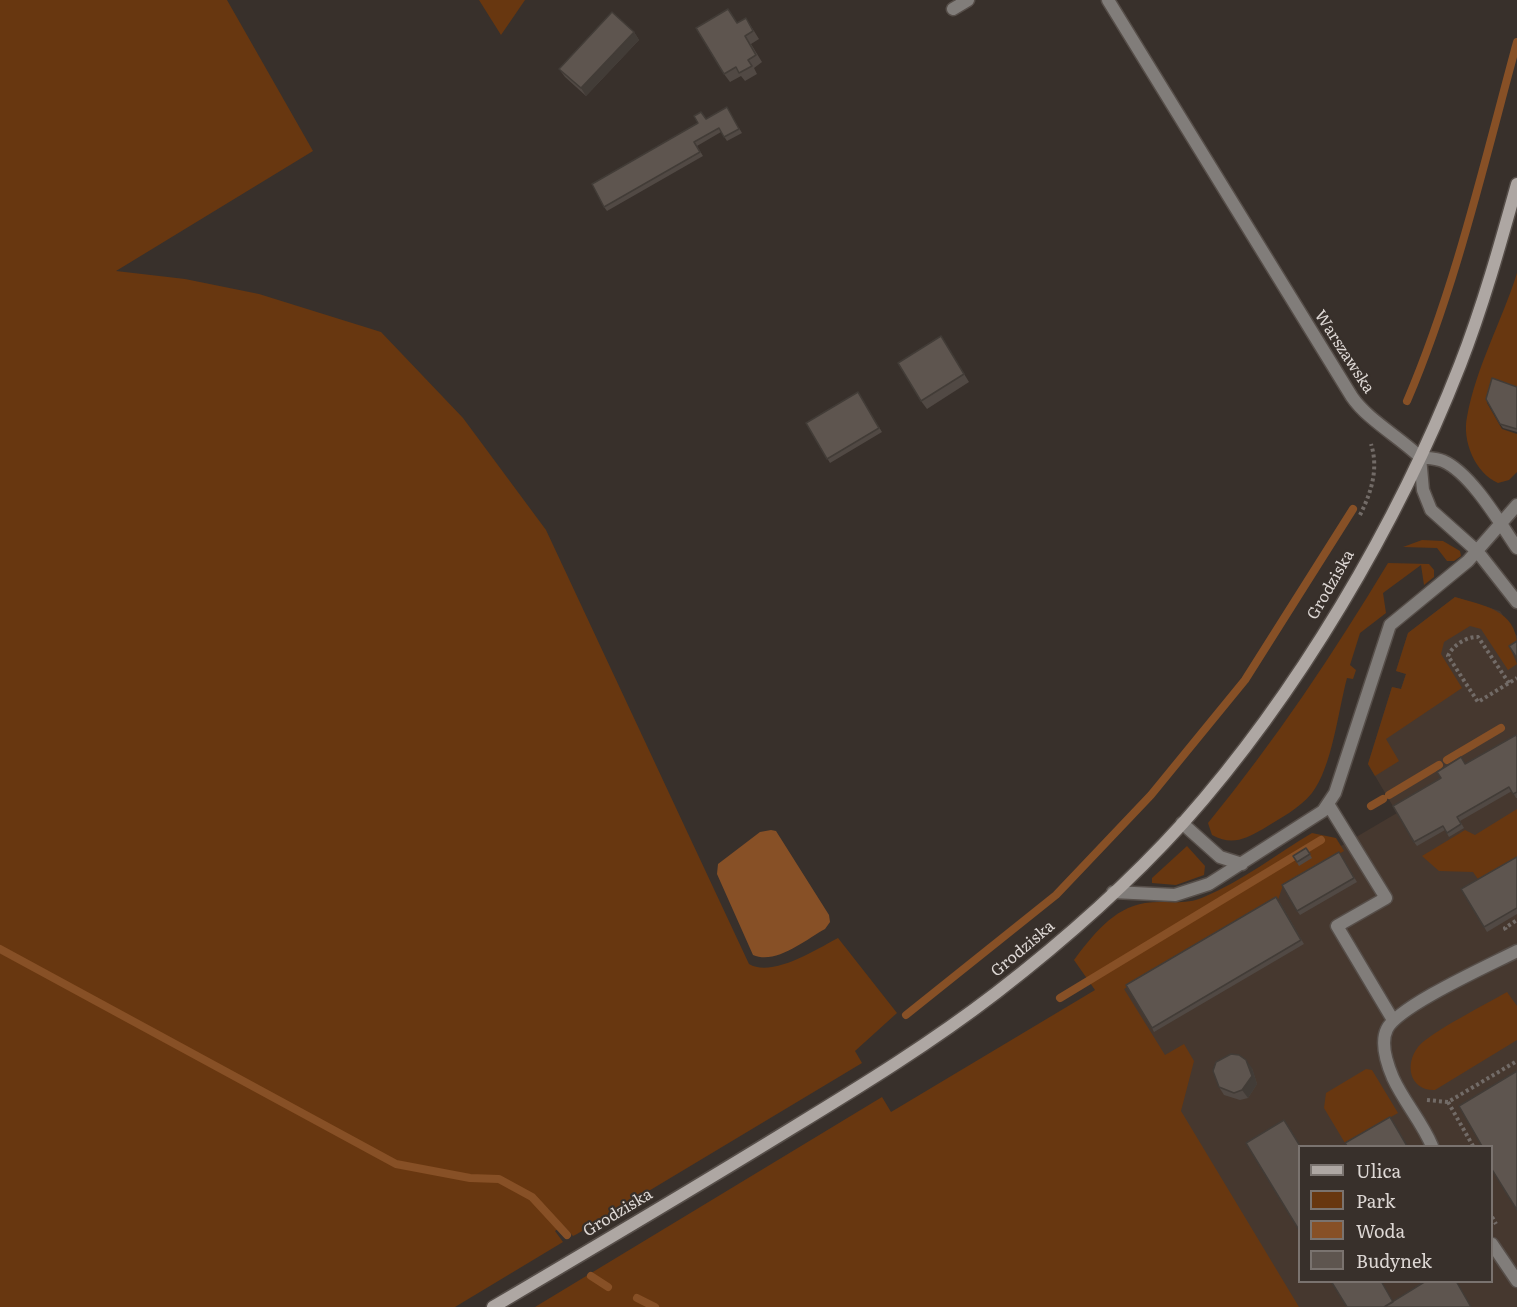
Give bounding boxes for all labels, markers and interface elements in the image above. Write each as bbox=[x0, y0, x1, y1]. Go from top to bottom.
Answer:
street label: Warszawska bbox=[1310, 307, 1378, 397]
street label: Grodziska bbox=[1303, 547, 1359, 623]
street label: Grodziska bbox=[987, 917, 1059, 981]
legend bbox=[1298, 1145, 1493, 1283]
text: Ulica bbox=[1356, 1157, 1401, 1184]
street label: Grodziska bbox=[580, 1185, 656, 1241]
text: Park bbox=[1356, 1187, 1395, 1214]
text: Woda bbox=[1356, 1217, 1405, 1244]
text: Budynek bbox=[1356, 1247, 1432, 1274]

